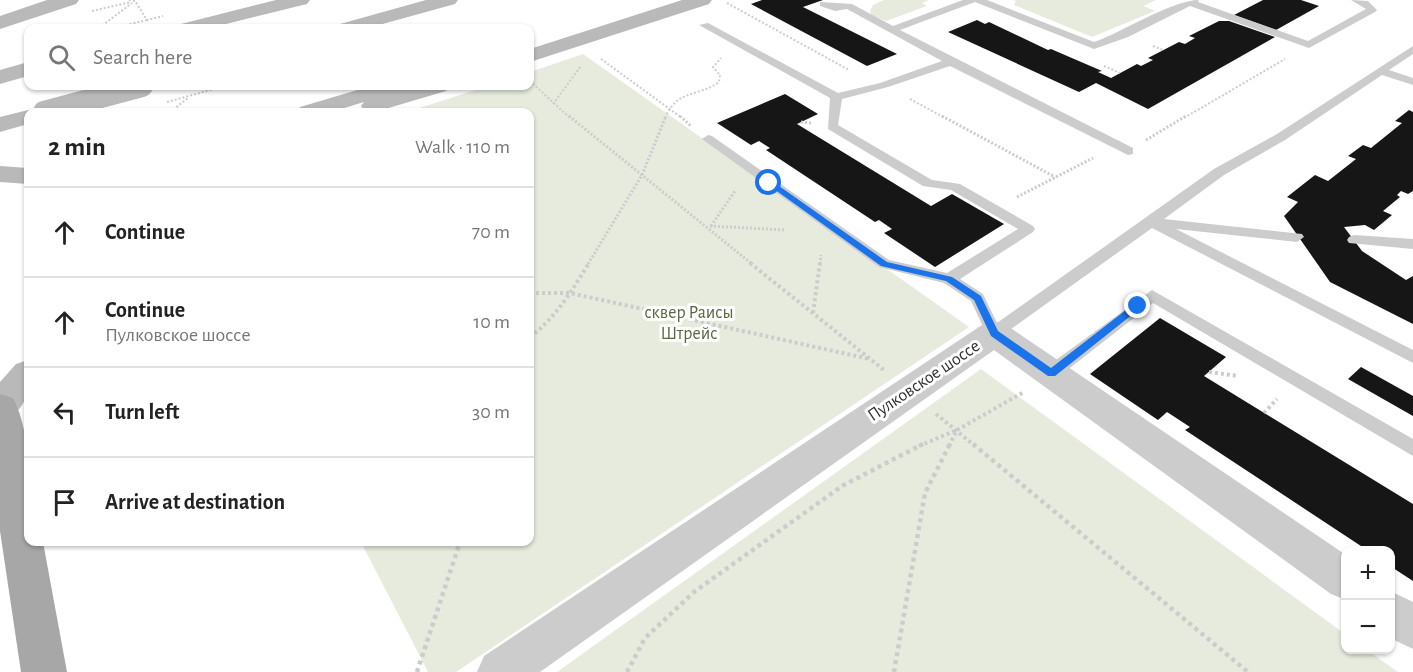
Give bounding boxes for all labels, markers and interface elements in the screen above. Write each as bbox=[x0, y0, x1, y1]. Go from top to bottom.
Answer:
search box bbox=[24, 24, 534, 90]
icon: search bbox=[45, 41, 78, 74]
text: Search here bbox=[93, 46, 192, 68]
text: 2 min bbox=[48, 134, 106, 160]
text: Walk · 110 m bbox=[415, 137, 510, 157]
route start bbox=[755, 169, 781, 195]
icon: ahead bbox=[48, 216, 81, 249]
text: Continue bbox=[105, 221, 185, 243]
text: 70 m bbox=[472, 222, 510, 242]
route end bbox=[1124, 292, 1150, 318]
text: Continue bbox=[105, 299, 185, 321]
park label: сквер Раисы Штрейс bbox=[644, 304, 734, 343]
icon: ahead bbox=[48, 306, 81, 339]
text: 10 m bbox=[473, 312, 510, 332]
text: Пулковское шоссе bbox=[105, 325, 251, 345]
street label: Пулковское шоссе bbox=[865, 337, 983, 425]
icon: left bbox=[48, 396, 81, 429]
text: Turn left bbox=[105, 401, 179, 423]
text: 30 m bbox=[472, 402, 510, 422]
icon: arrive bbox=[48, 486, 81, 519]
text: Arrive at destination bbox=[105, 491, 285, 513]
map controls bbox=[1341, 546, 1395, 654]
button: + bbox=[1341, 546, 1395, 600]
button: − bbox=[1341, 600, 1395, 654]

